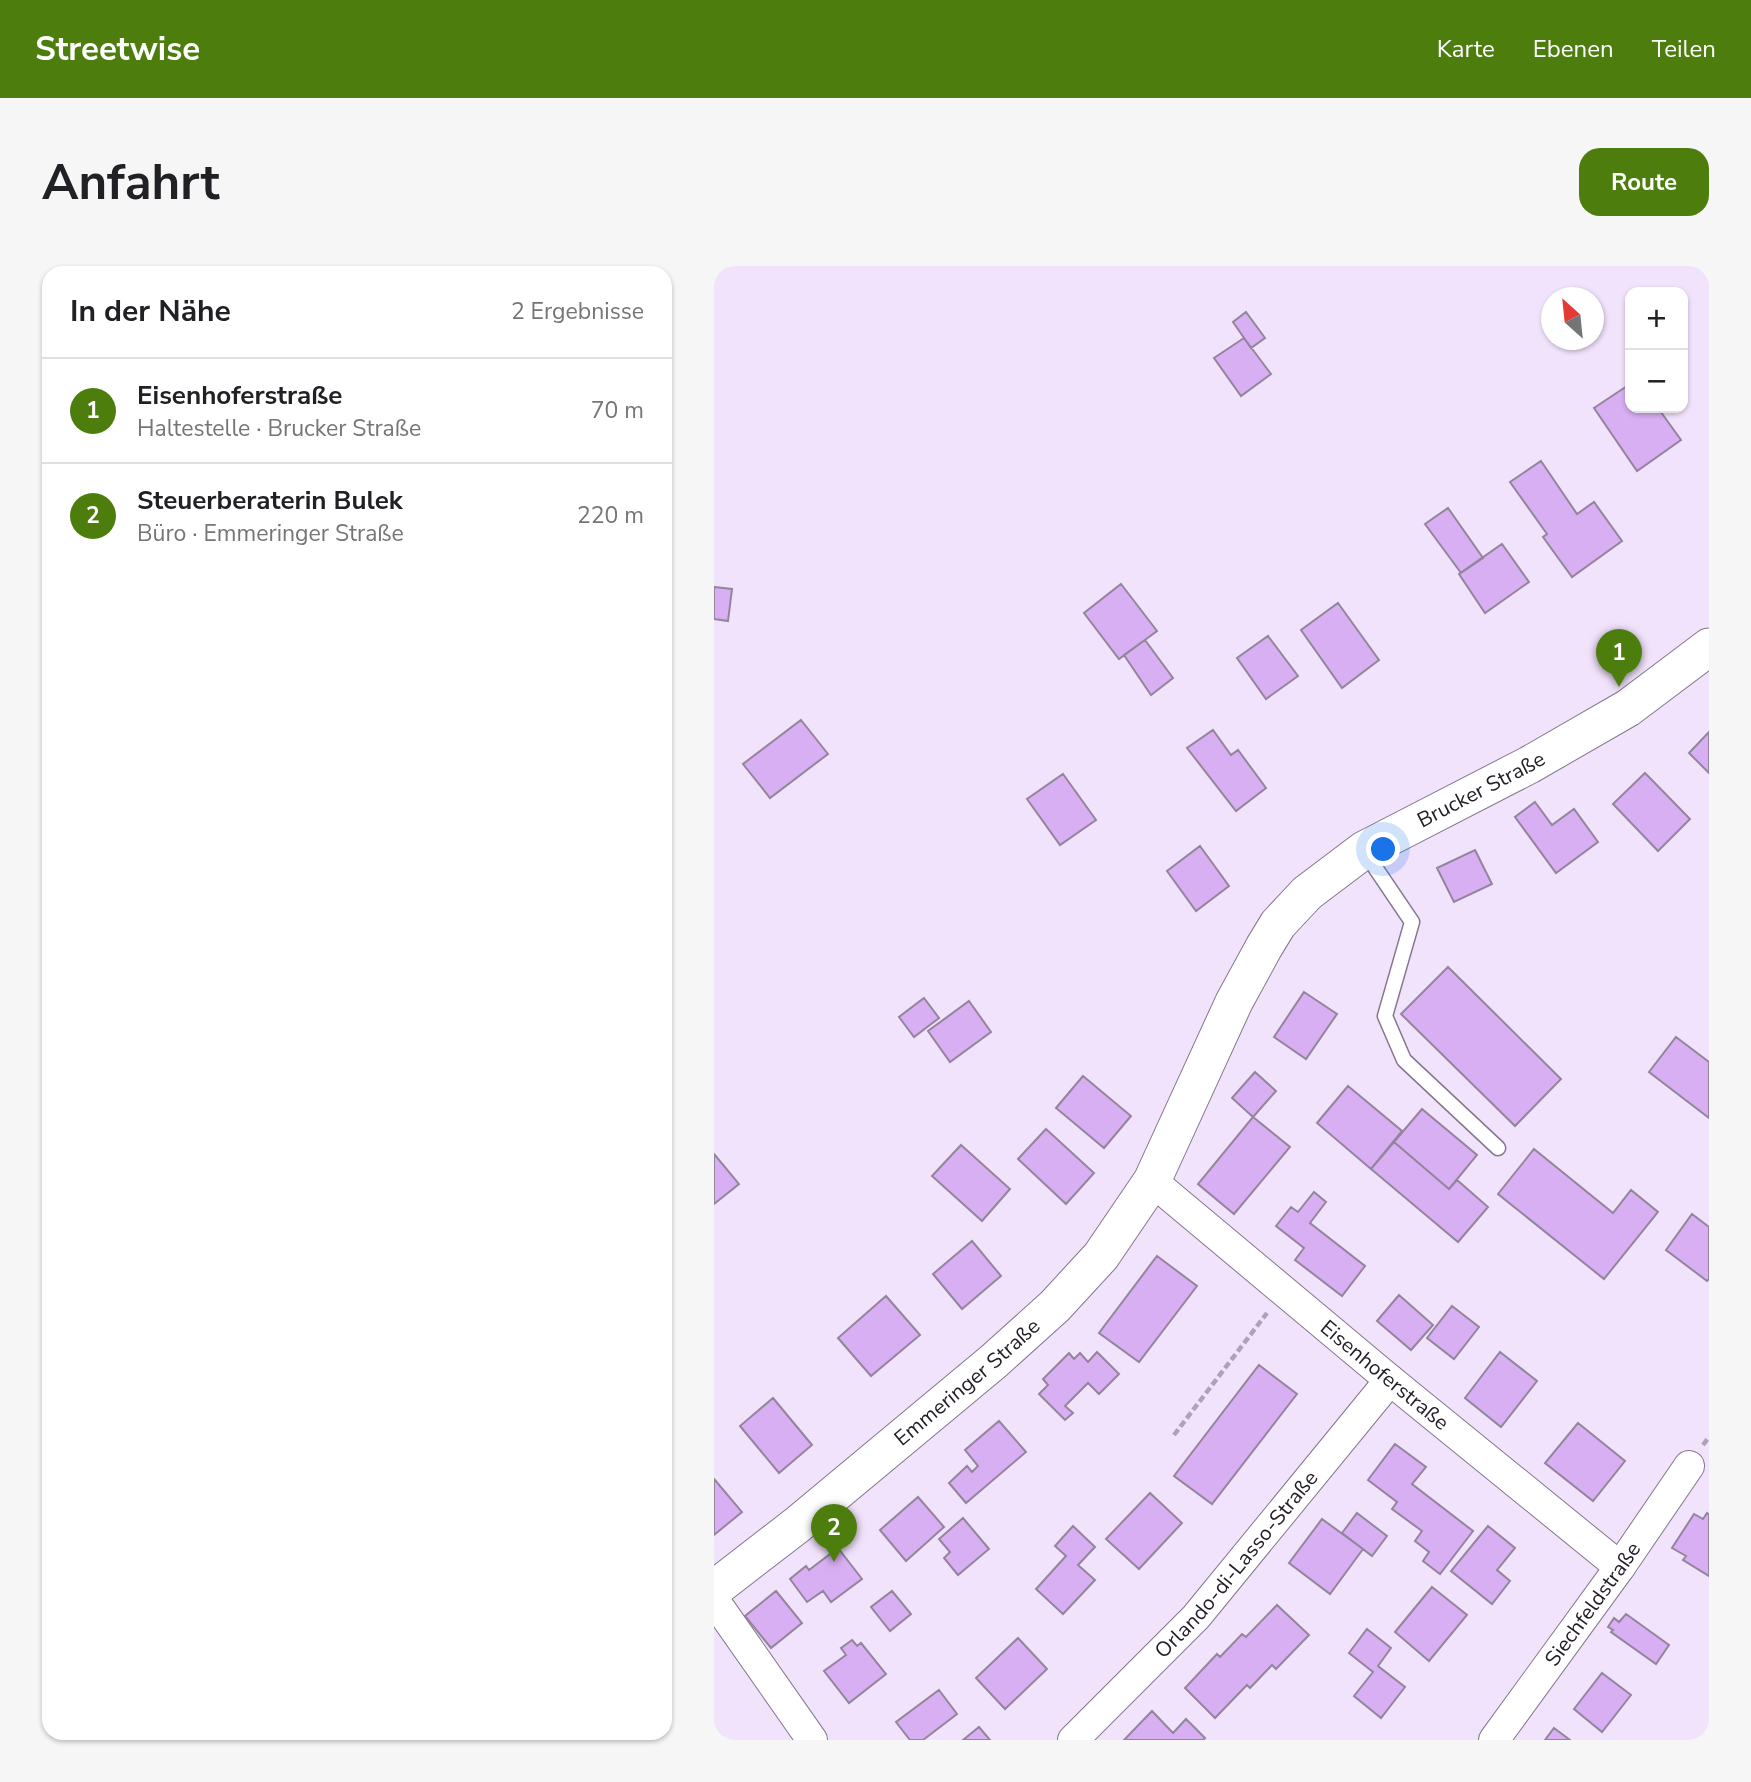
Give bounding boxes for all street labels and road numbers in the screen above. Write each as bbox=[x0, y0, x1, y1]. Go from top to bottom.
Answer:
street label: Brucker Straße bbox=[1412, 745, 1550, 834]
street label: Emmeringer Straße bbox=[888, 1312, 1046, 1452]
street label: Eisenhoferstraße bbox=[1314, 1314, 1455, 1437]
street label: Orlando-di-Lasso-Straße bbox=[1148, 1465, 1324, 1665]
street label: Siechfeldstraße bbox=[1538, 1536, 1647, 1672]

